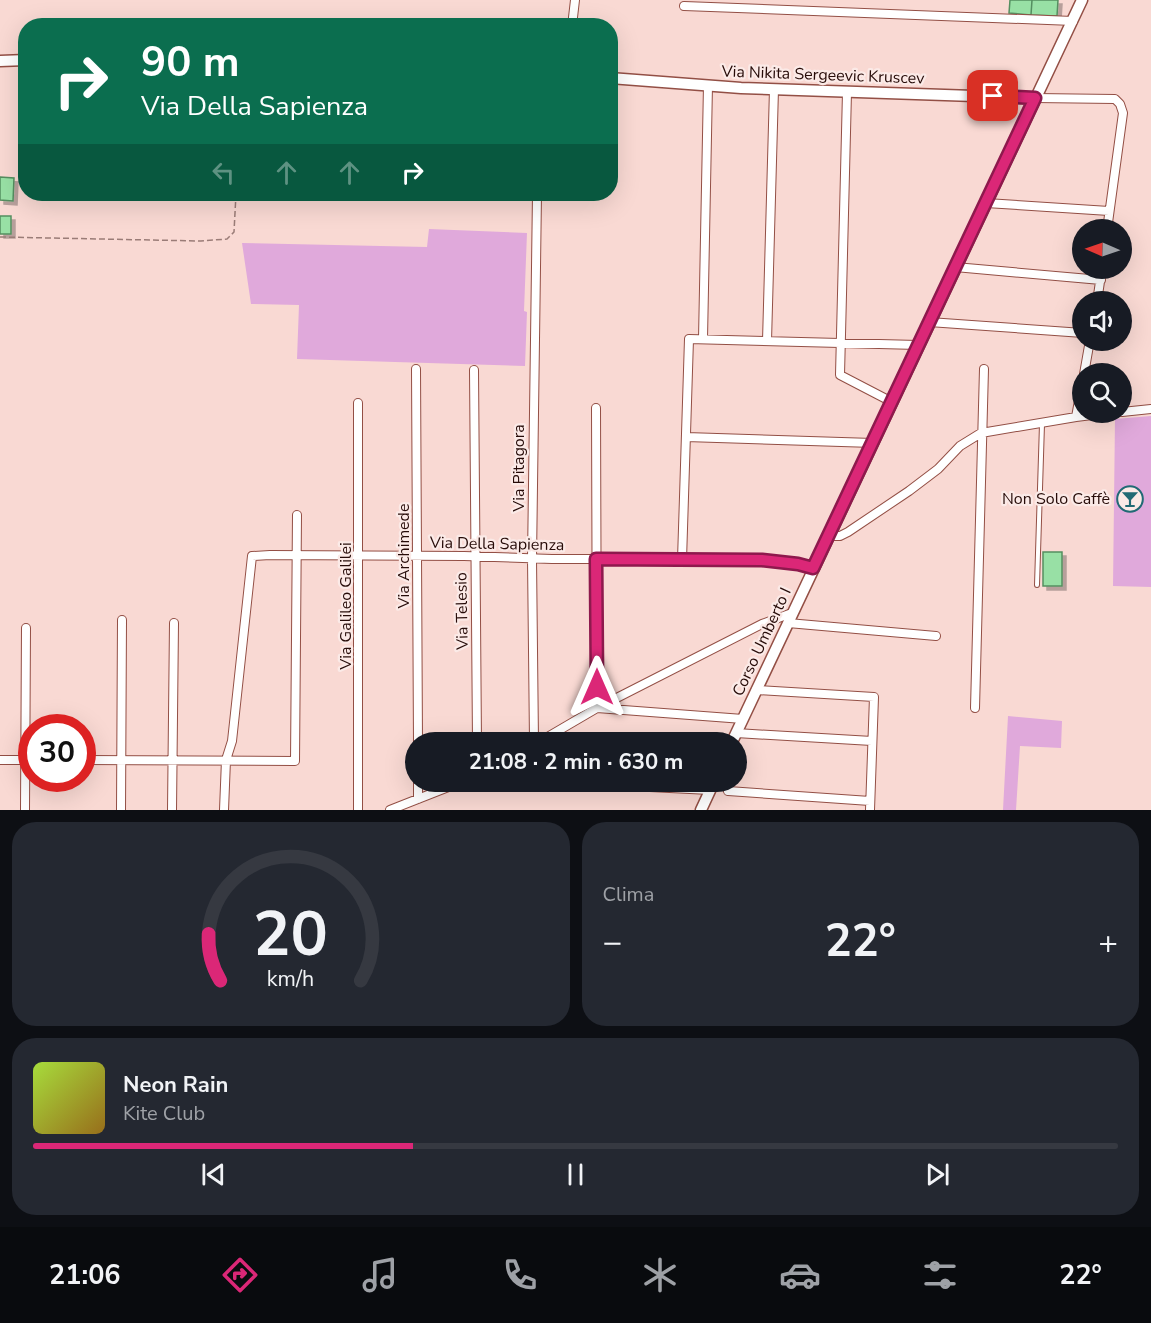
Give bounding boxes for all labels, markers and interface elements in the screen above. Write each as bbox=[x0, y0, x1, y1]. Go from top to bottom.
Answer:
text: 90 m bbox=[141, 34, 240, 91]
icon: right bbox=[42, 42, 120, 120]
street label: Via Nikita Sergeevic Kruscev bbox=[720, 60, 925, 90]
pin bbox=[967, 70, 1018, 121]
icon: arrive bbox=[976, 79, 1009, 112]
text: Via Della Sapienza bbox=[141, 88, 368, 125]
icon: left bbox=[207, 156, 240, 189]
icon: ahead bbox=[270, 156, 303, 189]
icon: ahead bbox=[333, 156, 366, 189]
icon: right bbox=[396, 156, 429, 189]
north arrow bbox=[1072, 219, 1132, 279]
map controls bbox=[1072, 219, 1132, 423]
button: sound bbox=[1072, 291, 1132, 351]
button: search bbox=[1072, 363, 1132, 423]
street label: Via Pitagora bbox=[508, 424, 530, 513]
bar icon: Non Solo Caffè bbox=[1115, 484, 1145, 514]
place label: Non Solo Caffè bbox=[1002, 488, 1110, 510]
street label: Via Archimede bbox=[393, 504, 415, 609]
street label: Via Della Sapienza bbox=[429, 532, 564, 556]
street label: Via Galileo Galilei bbox=[335, 542, 357, 671]
street label: Via Telesio bbox=[450, 572, 474, 651]
street label: Corso Umberto I bbox=[727, 584, 797, 700]
position arrow bbox=[565, 655, 629, 719]
speed limit sign: 30 bbox=[18, 714, 96, 792]
text: 21:08 · 2 min · 630 m bbox=[469, 747, 683, 777]
text: Clima bbox=[603, 881, 654, 908]
text: 20 bbox=[253, 892, 328, 977]
text: 22° bbox=[825, 911, 896, 972]
text: − bbox=[603, 920, 622, 965]
text: + bbox=[1098, 920, 1118, 965]
text: km/h bbox=[267, 964, 314, 994]
text: Neon Rain bbox=[123, 1070, 228, 1100]
text: Kite Club bbox=[123, 1100, 205, 1127]
icon: previous bbox=[197, 1158, 230, 1191]
icon: pause bbox=[559, 1158, 592, 1191]
icon: next bbox=[921, 1158, 954, 1191]
icon: directions bbox=[219, 1254, 261, 1296]
icon: music bbox=[359, 1254, 401, 1296]
icon: phone bbox=[499, 1254, 541, 1296]
icon: climate bbox=[639, 1254, 681, 1296]
icon: car bbox=[779, 1254, 821, 1296]
icon: filters bbox=[919, 1254, 961, 1296]
text: 21:06 bbox=[49, 1257, 121, 1294]
text: 22° bbox=[1059, 1257, 1102, 1294]

